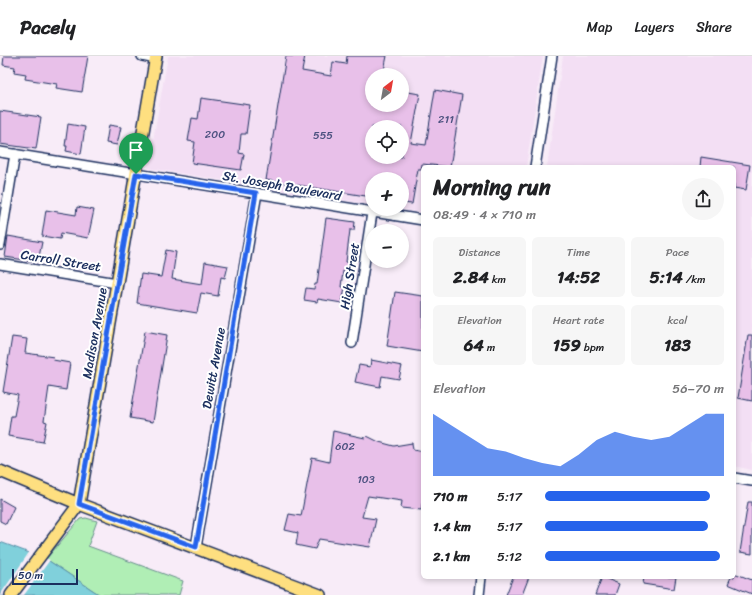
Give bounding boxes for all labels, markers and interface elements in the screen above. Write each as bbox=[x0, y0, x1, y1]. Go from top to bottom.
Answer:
text: Pacely bbox=[20, 11, 75, 44]
text: Map bbox=[587, 15, 612, 40]
text: Layers bbox=[634, 15, 674, 40]
text: Share bbox=[696, 15, 732, 40]
north arrow bbox=[365, 68, 409, 112]
map controls bbox=[365, 68, 409, 268]
house number: 211 bbox=[438, 110, 454, 129]
button: locate bbox=[365, 120, 409, 164]
house number: 200 bbox=[205, 125, 225, 144]
house number: 555 bbox=[313, 126, 333, 145]
pin bbox=[119, 133, 153, 174]
icon: arrive bbox=[125, 139, 147, 161]
street label: St. Joseph Boulevard bbox=[221, 164, 344, 207]
text: Morning run bbox=[433, 168, 551, 207]
button: + bbox=[365, 172, 409, 216]
button: share bbox=[682, 178, 724, 220]
text: 08:49 · 4 × 710 m bbox=[433, 203, 536, 226]
button: − bbox=[365, 224, 409, 268]
street label: High Street bbox=[333, 241, 366, 311]
street label: Carroll Street bbox=[19, 243, 103, 278]
text: Distance bbox=[459, 243, 500, 262]
text: Time bbox=[567, 243, 590, 262]
text: Pace bbox=[666, 243, 689, 262]
text: 2.84 bbox=[453, 262, 489, 292]
text: 14:52 bbox=[557, 262, 600, 292]
text: 5:14 bbox=[649, 262, 683, 292]
text: km bbox=[489, 270, 506, 289]
text: /km bbox=[683, 270, 706, 289]
street label: Madison Avenue bbox=[75, 286, 114, 380]
text: Elevation bbox=[457, 311, 502, 330]
text: Heart rate bbox=[553, 311, 604, 330]
text: kcal bbox=[668, 311, 688, 330]
street label: Dewitt Avenue bbox=[195, 325, 232, 411]
text: 64 bbox=[464, 330, 484, 360]
text: 159 bbox=[553, 330, 581, 360]
text: 183 bbox=[664, 330, 691, 360]
text: m bbox=[484, 338, 495, 357]
text: bpm bbox=[581, 338, 604, 357]
text: Elevation bbox=[433, 377, 486, 400]
text: 56–70 m bbox=[672, 377, 724, 400]
house number: 602 bbox=[335, 437, 355, 456]
house number: 103 bbox=[357, 470, 375, 489]
text: 710 m bbox=[433, 485, 468, 508]
text: 5:17 bbox=[497, 485, 522, 508]
text: 1.4 km bbox=[433, 515, 471, 538]
text: 5:17 bbox=[497, 515, 522, 538]
text: 2.1 km bbox=[433, 545, 470, 568]
text: 5:12 bbox=[497, 545, 522, 568]
text: 50 m bbox=[18, 566, 43, 585]
scale bar bbox=[12, 567, 78, 586]

